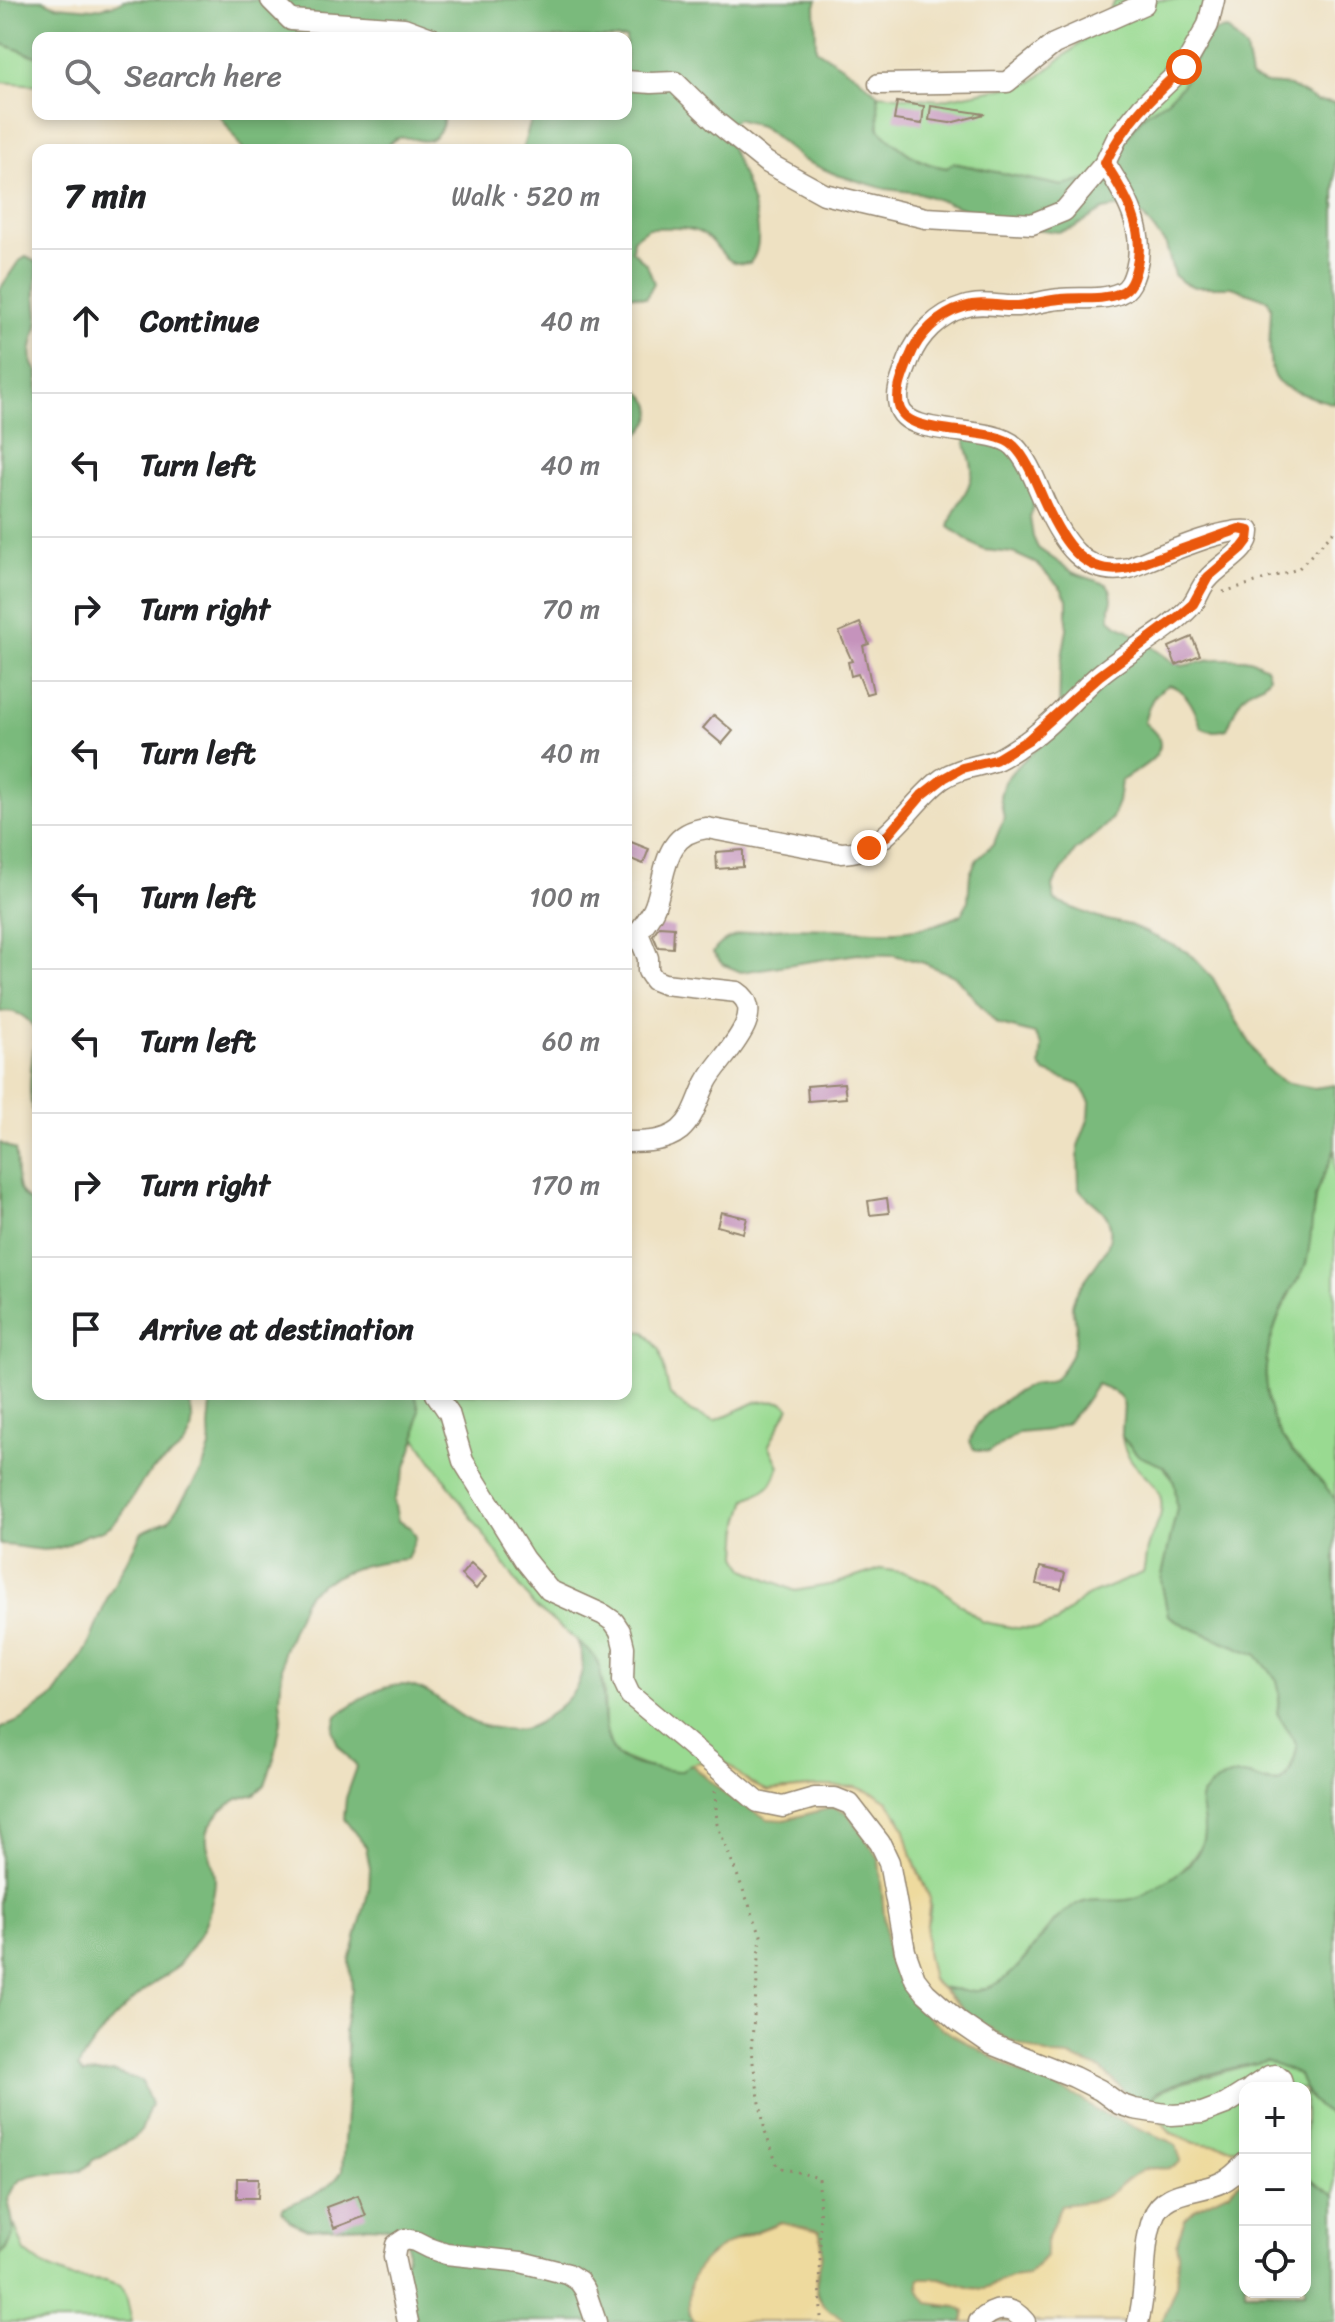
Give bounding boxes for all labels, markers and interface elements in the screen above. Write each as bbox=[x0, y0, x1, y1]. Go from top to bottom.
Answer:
search box bbox=[32, 32, 632, 120]
text: Search here bbox=[124, 49, 282, 103]
route start bbox=[1166, 49, 1202, 85]
icon: search bbox=[60, 54, 104, 98]
text: 7 min bbox=[64, 166, 146, 226]
text: Walk · 520 m bbox=[451, 173, 600, 219]
text: Continue bbox=[140, 294, 259, 348]
text: 40 m bbox=[541, 298, 600, 344]
icon: ahead bbox=[64, 299, 108, 343]
text: Turn left bbox=[140, 438, 256, 492]
text: 40 m bbox=[541, 442, 600, 488]
icon: left bbox=[64, 443, 108, 487]
text: Turn right bbox=[140, 582, 270, 636]
text: 70 m bbox=[542, 586, 600, 632]
icon: right bbox=[64, 587, 108, 631]
text: Turn left bbox=[140, 726, 256, 780]
text: 40 m bbox=[541, 730, 600, 776]
icon: left bbox=[64, 731, 108, 775]
route end bbox=[851, 830, 887, 866]
text: Turn left bbox=[140, 870, 256, 924]
text: 100 m bbox=[529, 874, 600, 920]
icon: left bbox=[64, 875, 108, 919]
text: Turn left bbox=[140, 1014, 256, 1068]
text: 60 m bbox=[542, 1018, 600, 1064]
icon: left bbox=[64, 1019, 108, 1063]
text: Turn right bbox=[140, 1158, 270, 1212]
text: 170 m bbox=[531, 1162, 600, 1208]
icon: right bbox=[64, 1163, 108, 1207]
text: Arrive at destination bbox=[140, 1302, 414, 1356]
icon: arrive bbox=[64, 1307, 108, 1351]
map controls bbox=[1239, 2082, 1311, 2298]
button: + bbox=[1239, 2082, 1311, 2154]
button: − bbox=[1239, 2154, 1311, 2226]
button: locate bbox=[1239, 2226, 1311, 2298]

